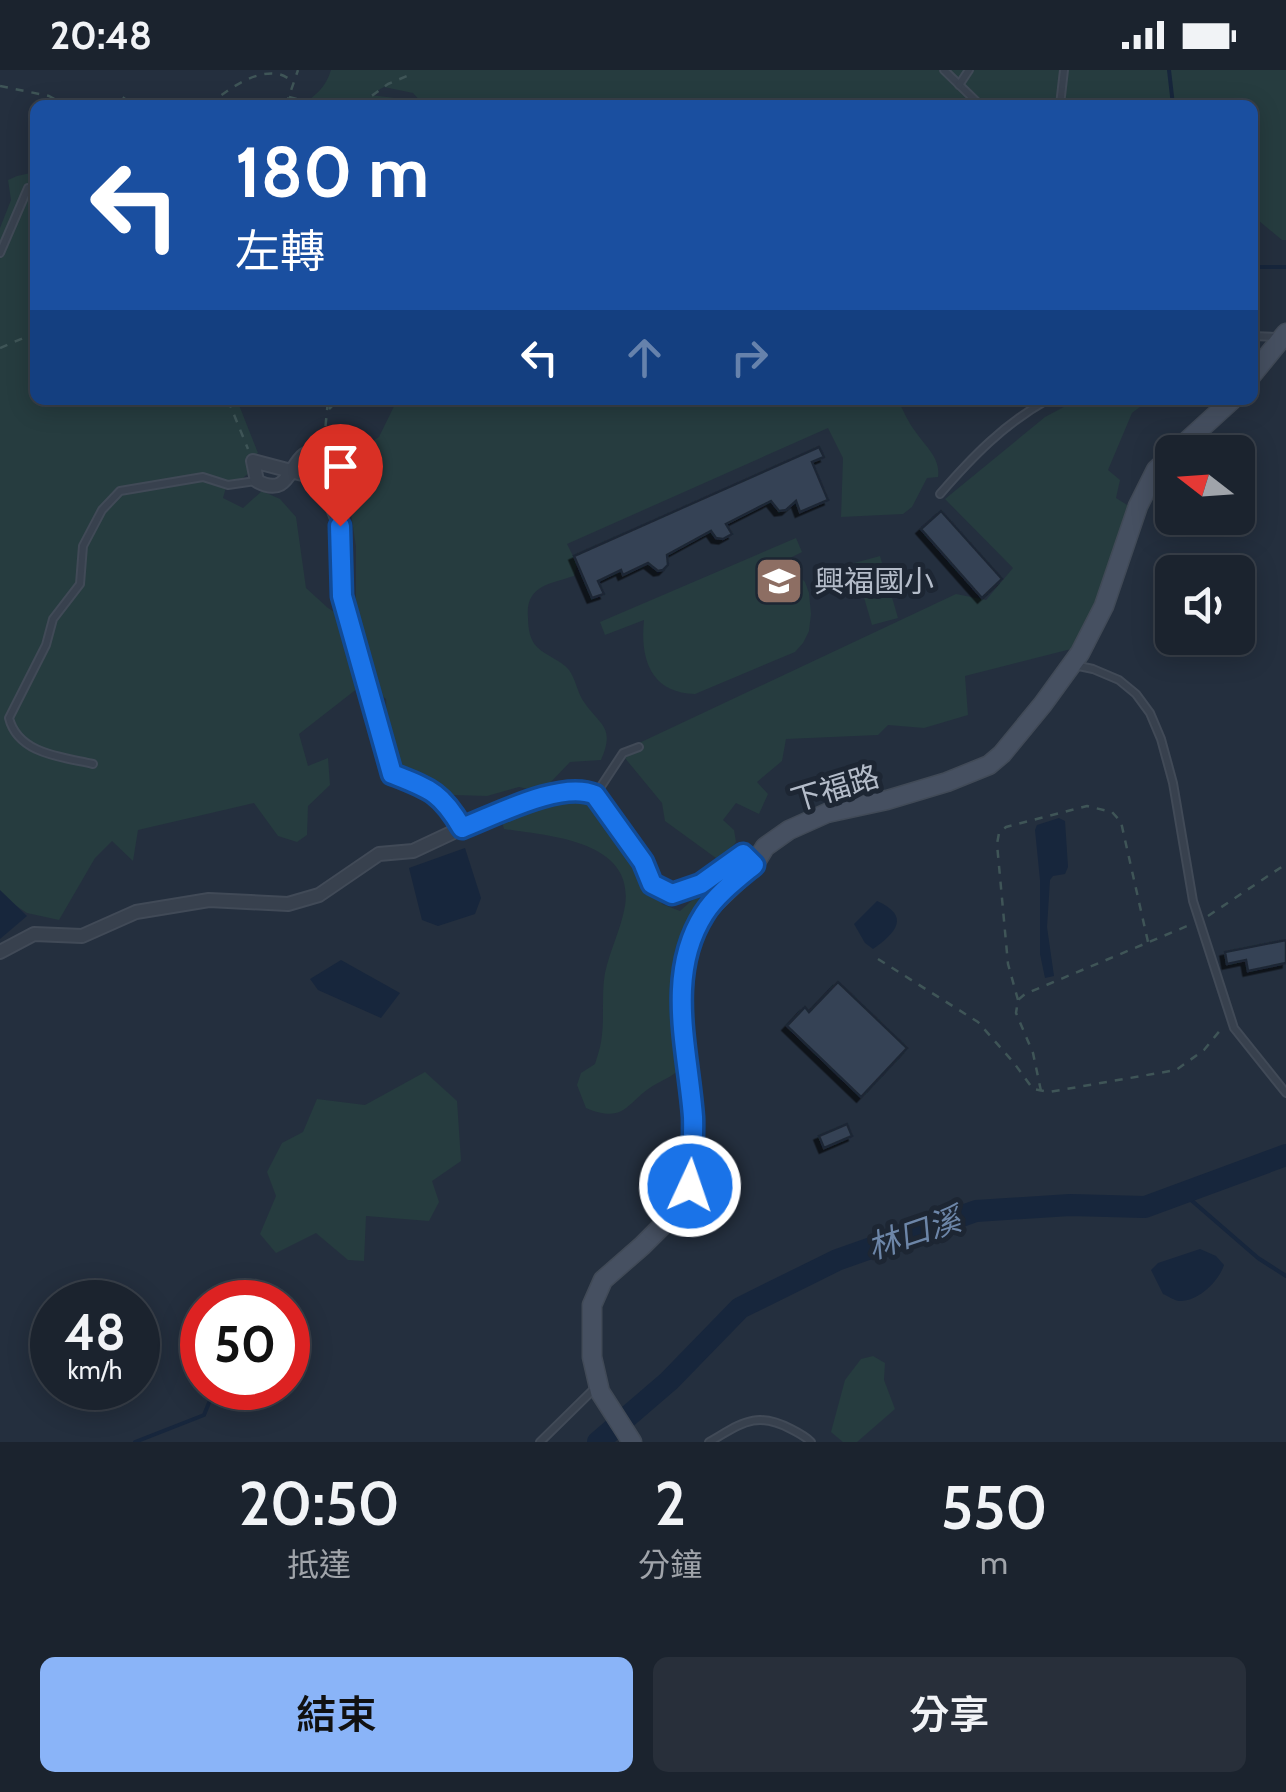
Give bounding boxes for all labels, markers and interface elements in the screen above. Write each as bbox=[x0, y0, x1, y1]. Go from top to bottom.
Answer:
text: 20:48 bbox=[50, 12, 152, 59]
text: 180 m bbox=[235, 129, 429, 215]
icon: left bbox=[70, 140, 200, 270]
text: 左轉 bbox=[235, 224, 325, 278]
icon: left bbox=[512, 330, 567, 385]
icon: ahead bbox=[617, 330, 672, 385]
icon: right bbox=[722, 330, 777, 385]
pin bbox=[298, 424, 383, 527]
north arrow bbox=[1155, 435, 1255, 535]
map controls bbox=[1155, 435, 1255, 655]
icon: arrive bbox=[313, 439, 368, 494]
school or university icon: 興福國小 bbox=[753, 555, 805, 607]
button: sound bbox=[1155, 555, 1255, 655]
place label: 興福國小 bbox=[814, 563, 934, 600]
street label: 下福路 bbox=[787, 757, 883, 819]
position arrow bbox=[638, 1134, 742, 1238]
water label: 林口溪 bbox=[862, 1198, 970, 1267]
speed limit sign: 50 bbox=[180, 1280, 310, 1410]
text: 48 bbox=[64, 1302, 126, 1363]
text: km/h bbox=[68, 1355, 122, 1385]
text: 20:50 bbox=[238, 1467, 400, 1540]
text: 2 bbox=[654, 1467, 686, 1540]
text: 550 bbox=[941, 1471, 1048, 1544]
text: m bbox=[980, 1543, 1008, 1582]
text: 抵達 bbox=[287, 1545, 351, 1584]
text: 分鐘 bbox=[638, 1545, 702, 1584]
button: 結束 bbox=[40, 1657, 633, 1772]
button: 分享 bbox=[653, 1657, 1246, 1772]

